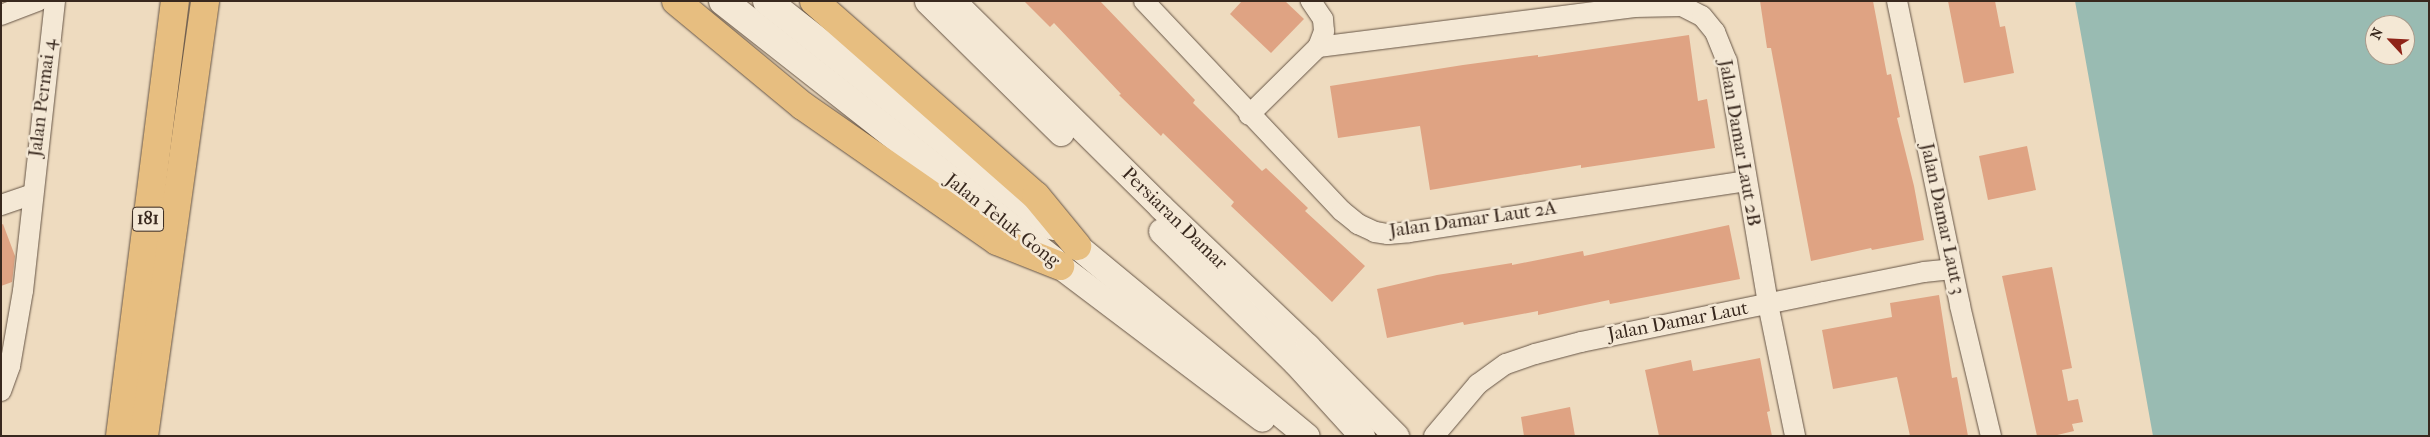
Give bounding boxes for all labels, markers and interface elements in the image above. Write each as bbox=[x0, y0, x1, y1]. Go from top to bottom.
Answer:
north arrow bbox=[2365, 15, 2415, 65]
text: N bbox=[2367, 25, 2387, 42]
street label: Jalan Permai 4 bbox=[24, 38, 62, 158]
street label: Jalan Damar Laut 2B bbox=[1713, 58, 1765, 228]
street label: Jalan Damar Laut 3 bbox=[1915, 141, 1969, 297]
street label: Persiaran Damar bbox=[1116, 163, 1232, 275]
street label: Jalan Teluk Gong bbox=[940, 169, 1064, 273]
street label: Jalan Damar Laut 2A bbox=[1388, 197, 1558, 243]
road number: 181 bbox=[132, 203, 164, 234]
street label: Jalan Damar Laut bbox=[1606, 297, 1750, 347]

